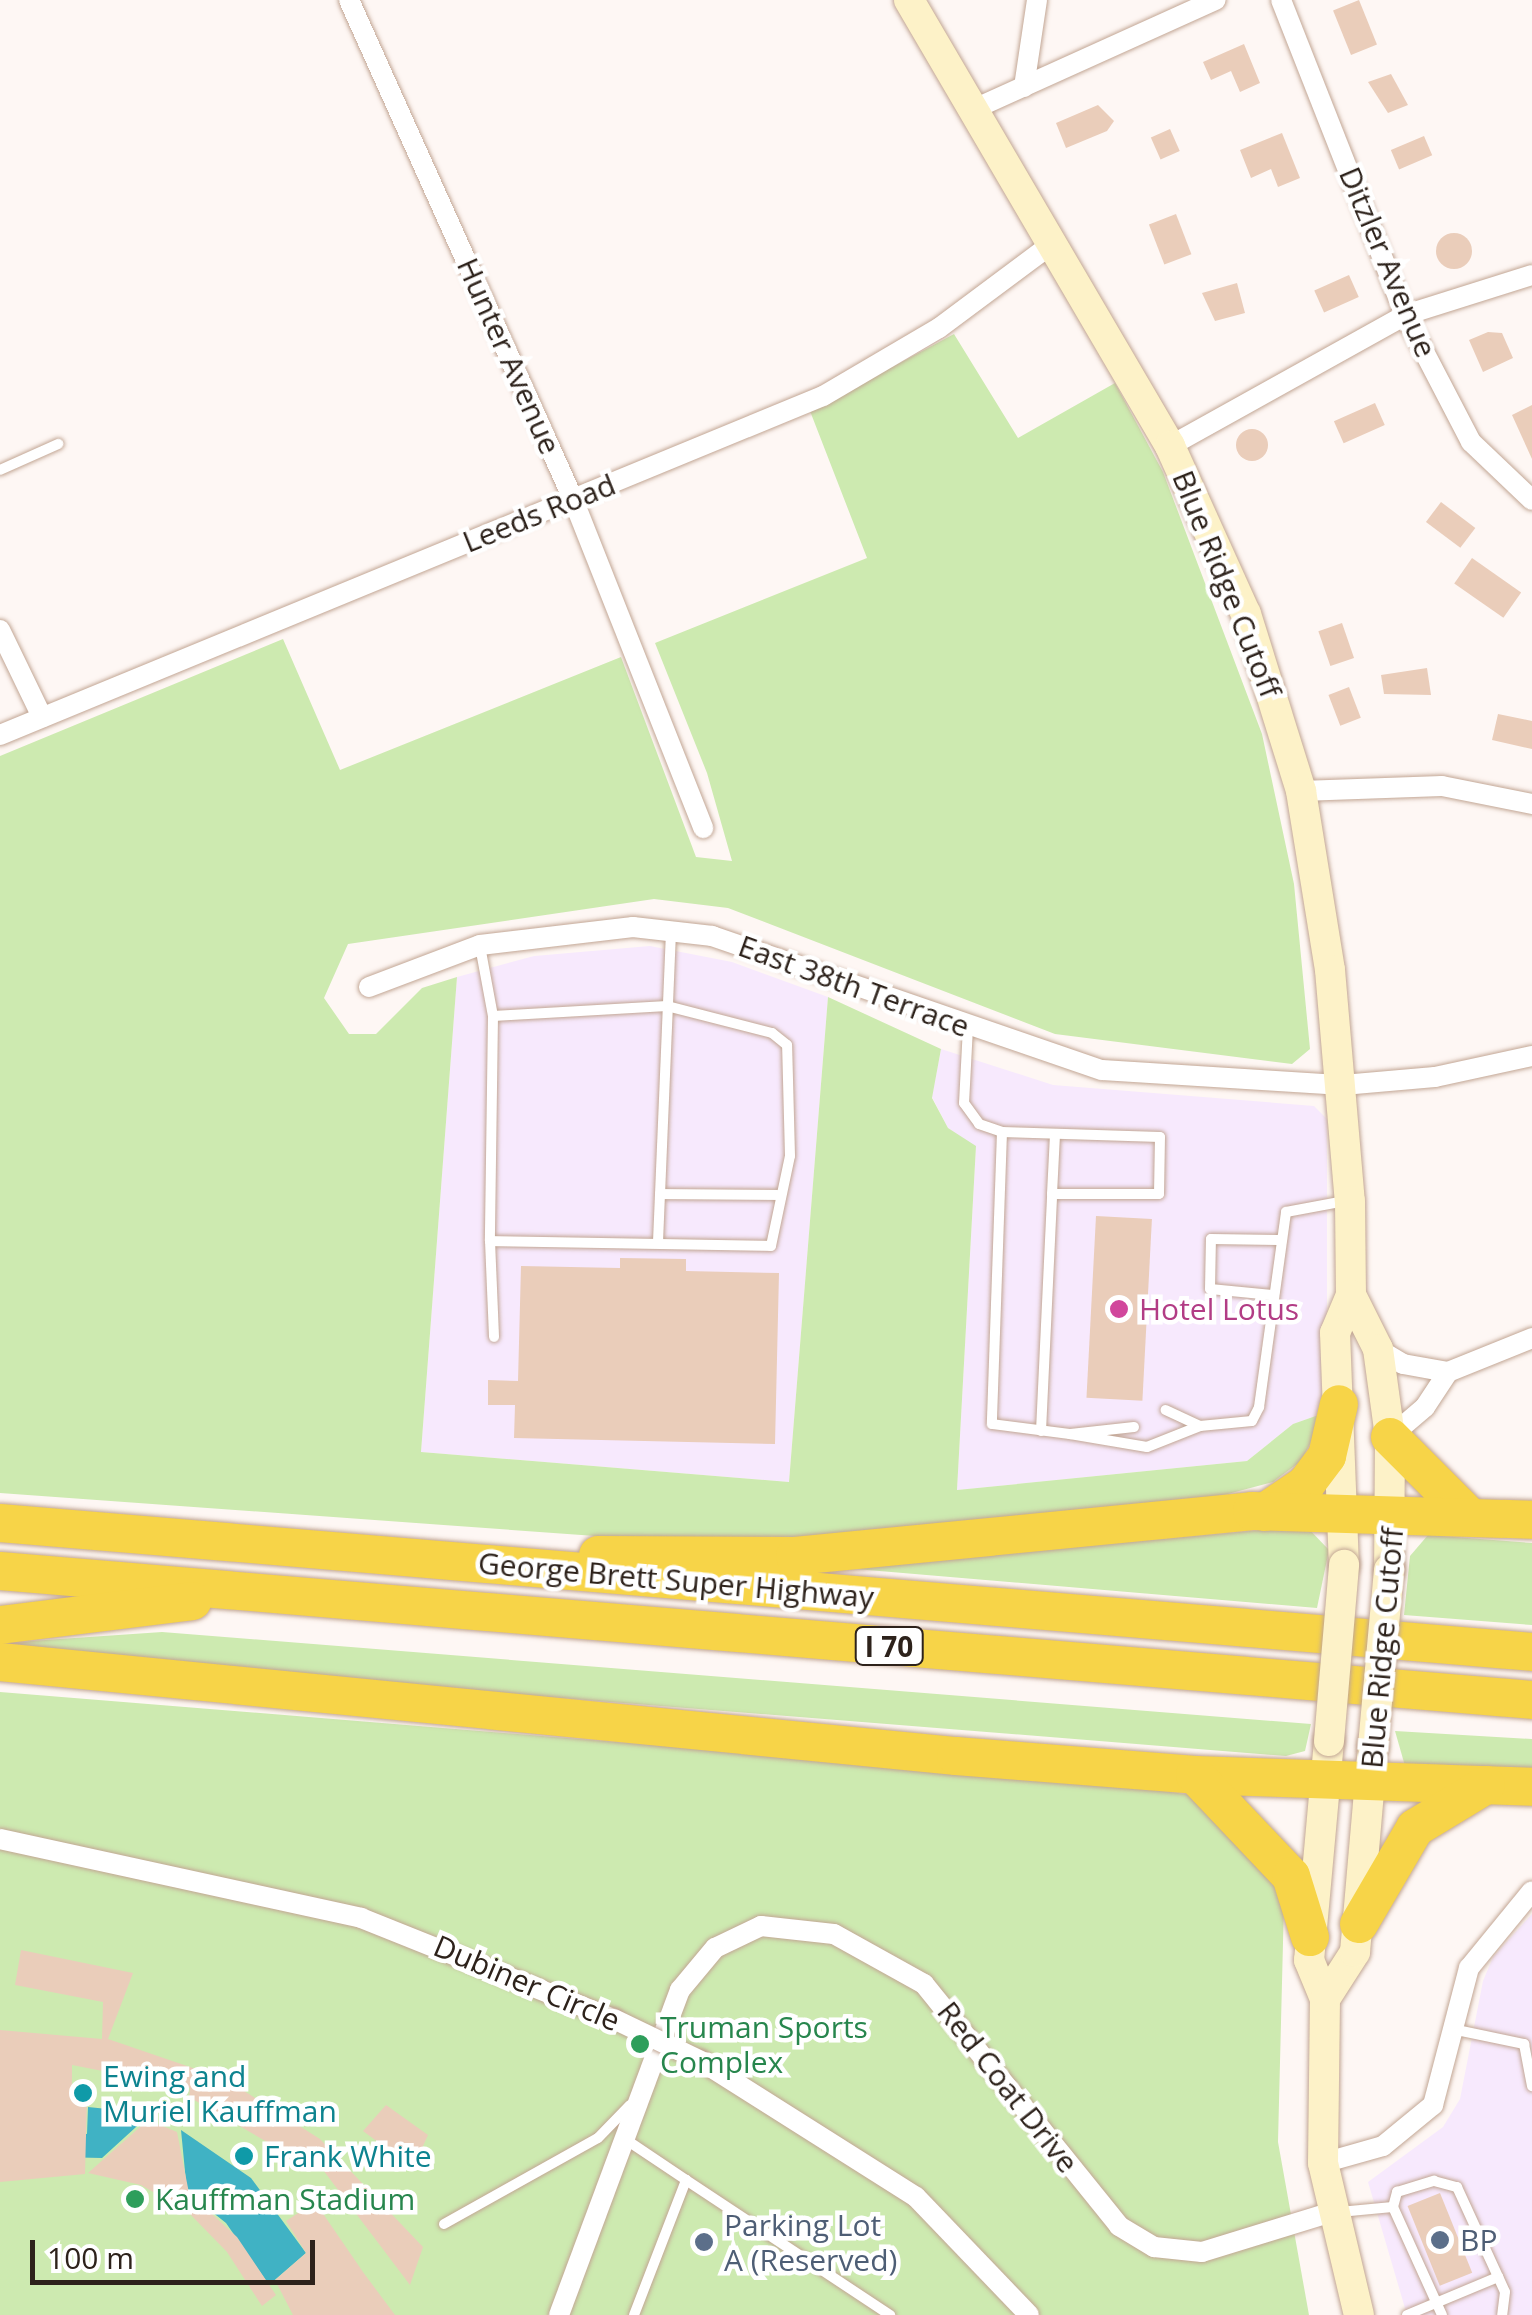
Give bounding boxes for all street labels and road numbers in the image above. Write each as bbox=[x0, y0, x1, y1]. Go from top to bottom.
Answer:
street label: Ditzler Avenue bbox=[1332, 162, 1444, 362]
street label: Hunter Avenue bbox=[450, 252, 568, 460]
street label: Blue Ridge Cutoff bbox=[1165, 465, 1289, 703]
street label: Leeds Road bbox=[457, 466, 621, 560]
street label: East 38th Terrace bbox=[734, 928, 974, 1044]
street label: Blue Ridge Cutoff bbox=[1354, 1526, 1410, 1770]
street label: George Brett Super Highway bbox=[477, 1545, 875, 1615]
road number: I 70 bbox=[854, 1623, 924, 1669]
street label: Dubiner Circle bbox=[428, 1928, 626, 2038]
street label: Red Coat Drive bbox=[930, 1994, 1086, 2180]

